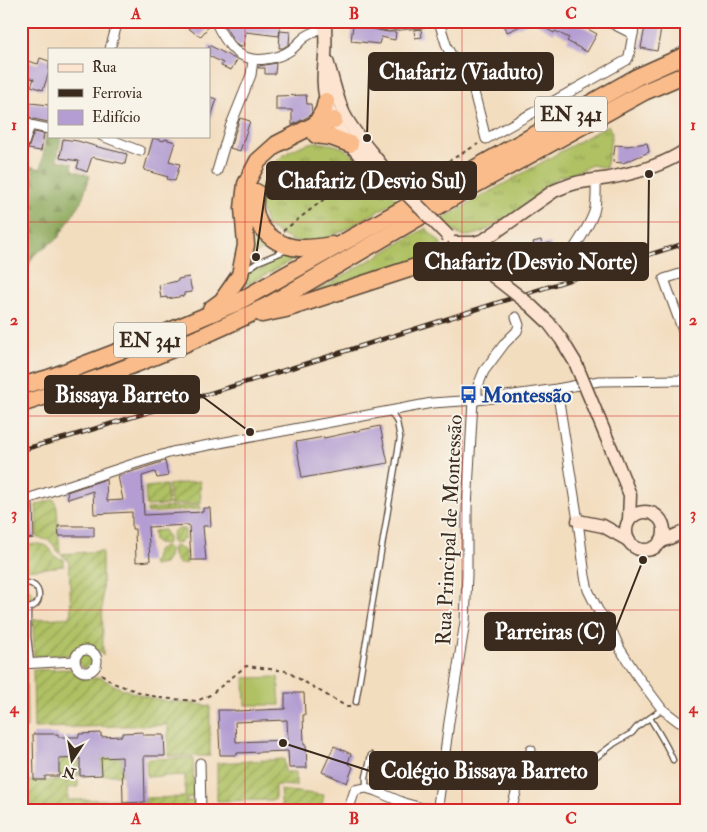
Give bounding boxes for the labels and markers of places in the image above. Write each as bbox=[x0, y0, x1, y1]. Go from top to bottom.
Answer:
callout: Chafariz (Viaduto) bbox=[369, 53, 553, 90]
callout: Chafariz (Desvio Sul) bbox=[267, 162, 476, 199]
callout: Chafariz (Desvio Norte) bbox=[414, 243, 648, 280]
callout: Bissaya Barreto bbox=[45, 376, 199, 413]
place label: Montessão bbox=[481, 382, 571, 409]
bus stop icon: Montessão bbox=[458, 385, 478, 405]
callout: Parreiras (C) bbox=[485, 613, 615, 650]
callout: Colégio Bissaya Barreto bbox=[370, 752, 597, 789]

